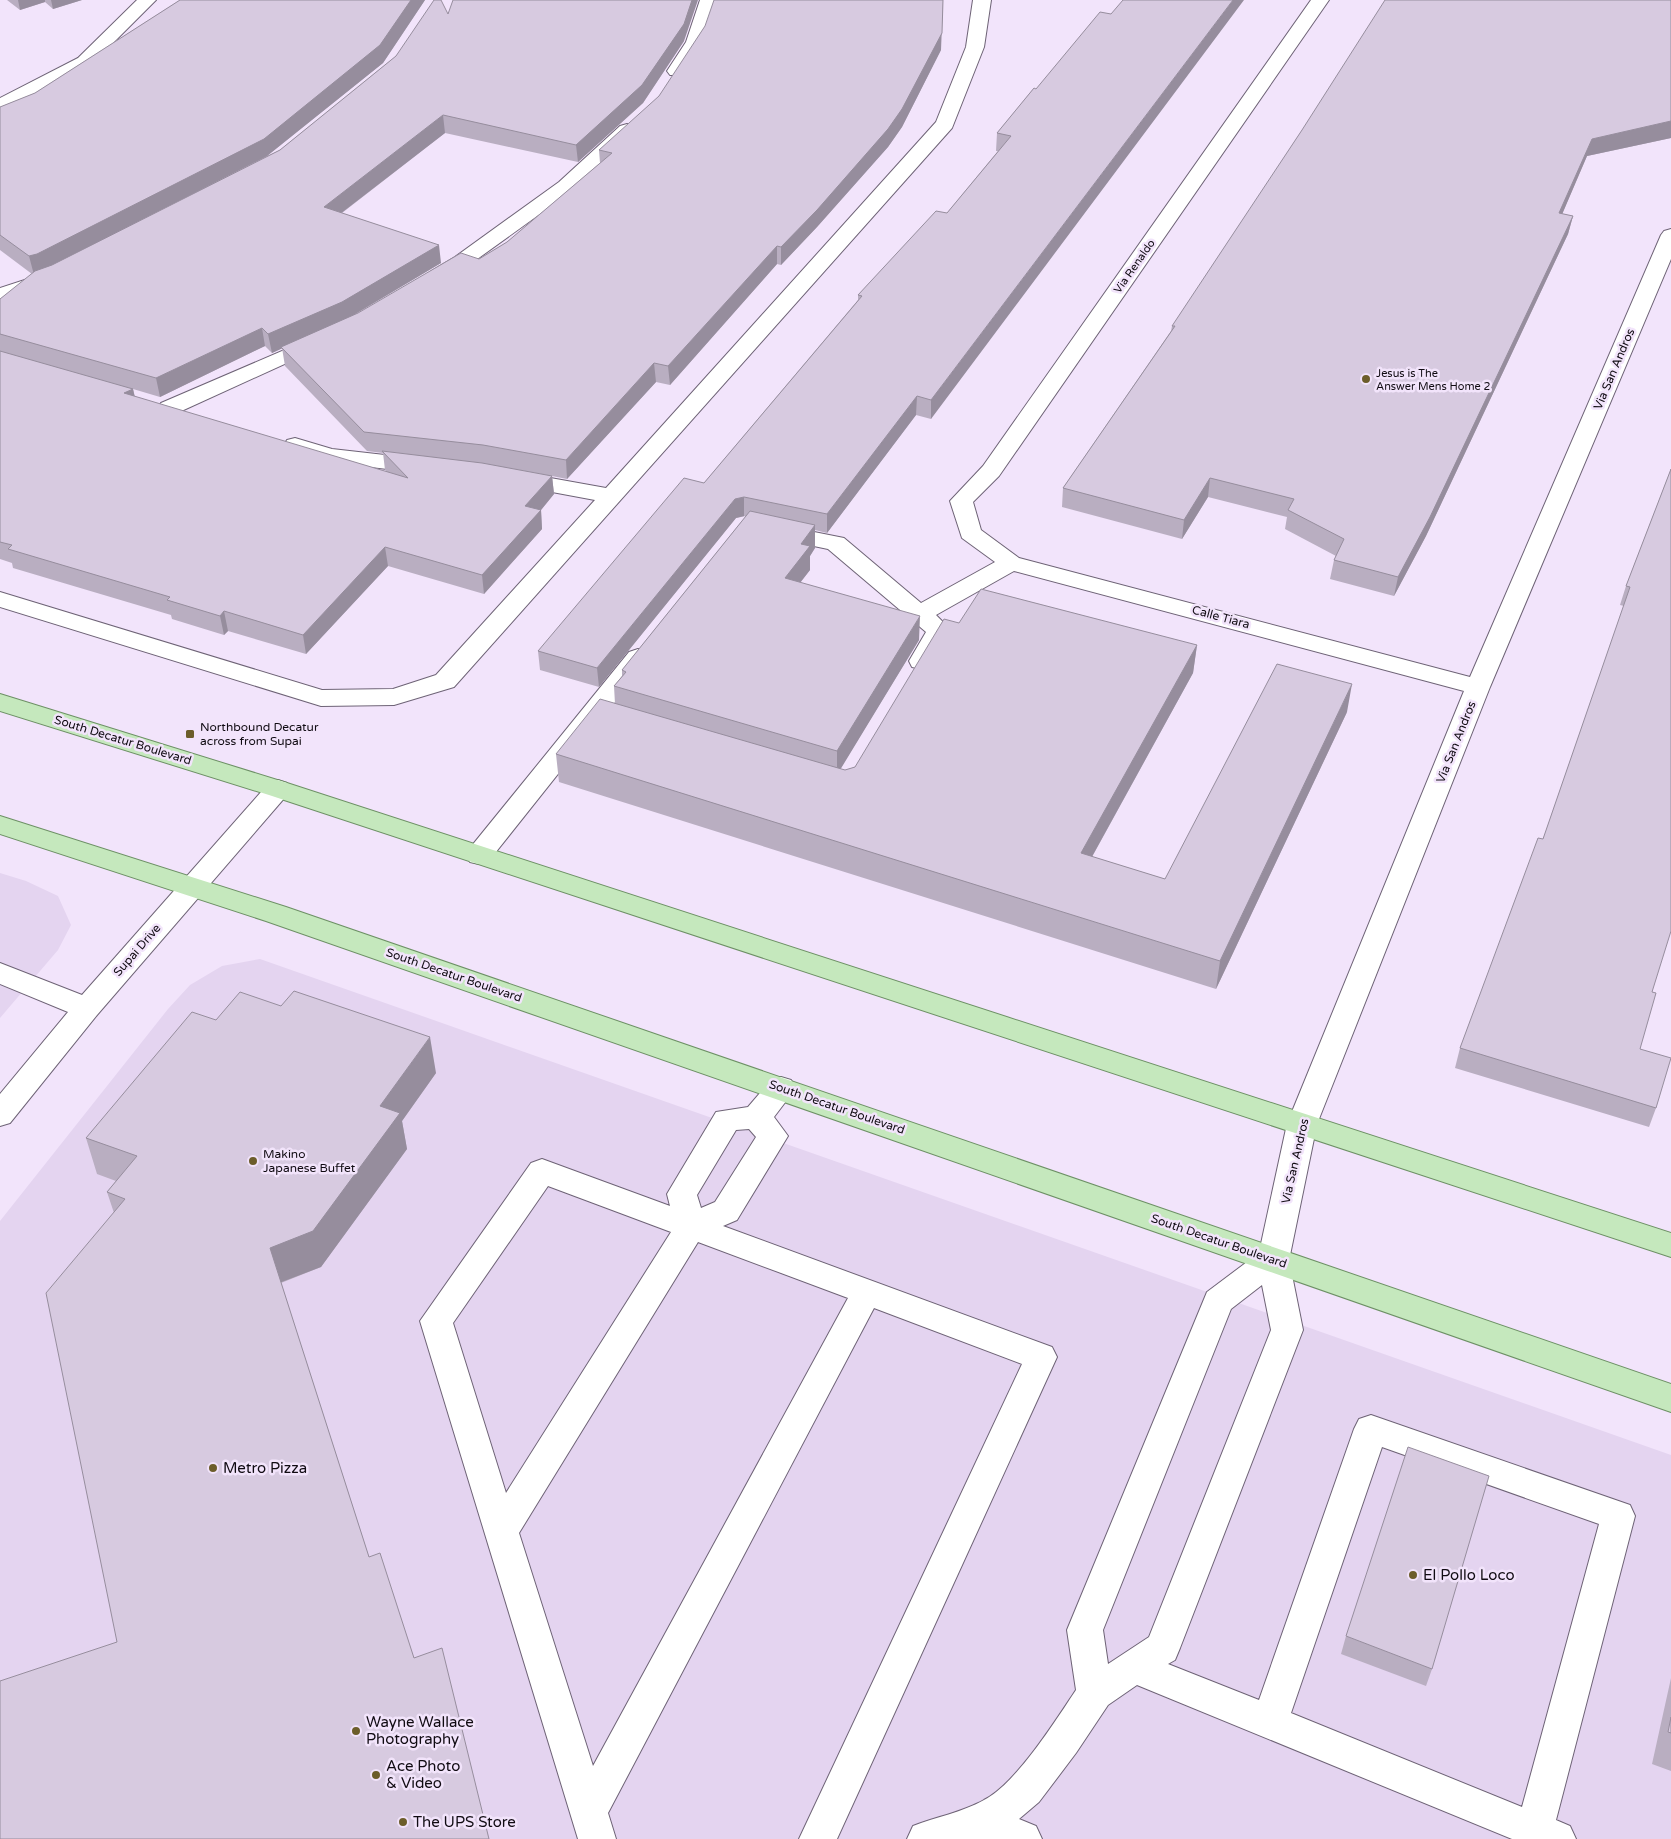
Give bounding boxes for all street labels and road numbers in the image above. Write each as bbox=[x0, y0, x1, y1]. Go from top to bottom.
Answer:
street label: Via Renaldo bbox=[1111, 237, 1158, 296]
street label: Via San Andros bbox=[1591, 326, 1638, 412]
street label: Calle Tiara bbox=[1191, 603, 1251, 631]
street label: Via San Andros bbox=[1433, 699, 1479, 785]
street label: South Decatur Boulevard bbox=[53, 712, 193, 768]
street label: Supai Drive bbox=[111, 921, 164, 979]
street label: South Decatur Boulevard bbox=[384, 945, 524, 1005]
street label: South Decatur Boulevard bbox=[767, 1077, 907, 1137]
street label: Via San Andros bbox=[1278, 1117, 1312, 1205]
street label: South Decatur Boulevard bbox=[1149, 1211, 1289, 1271]

